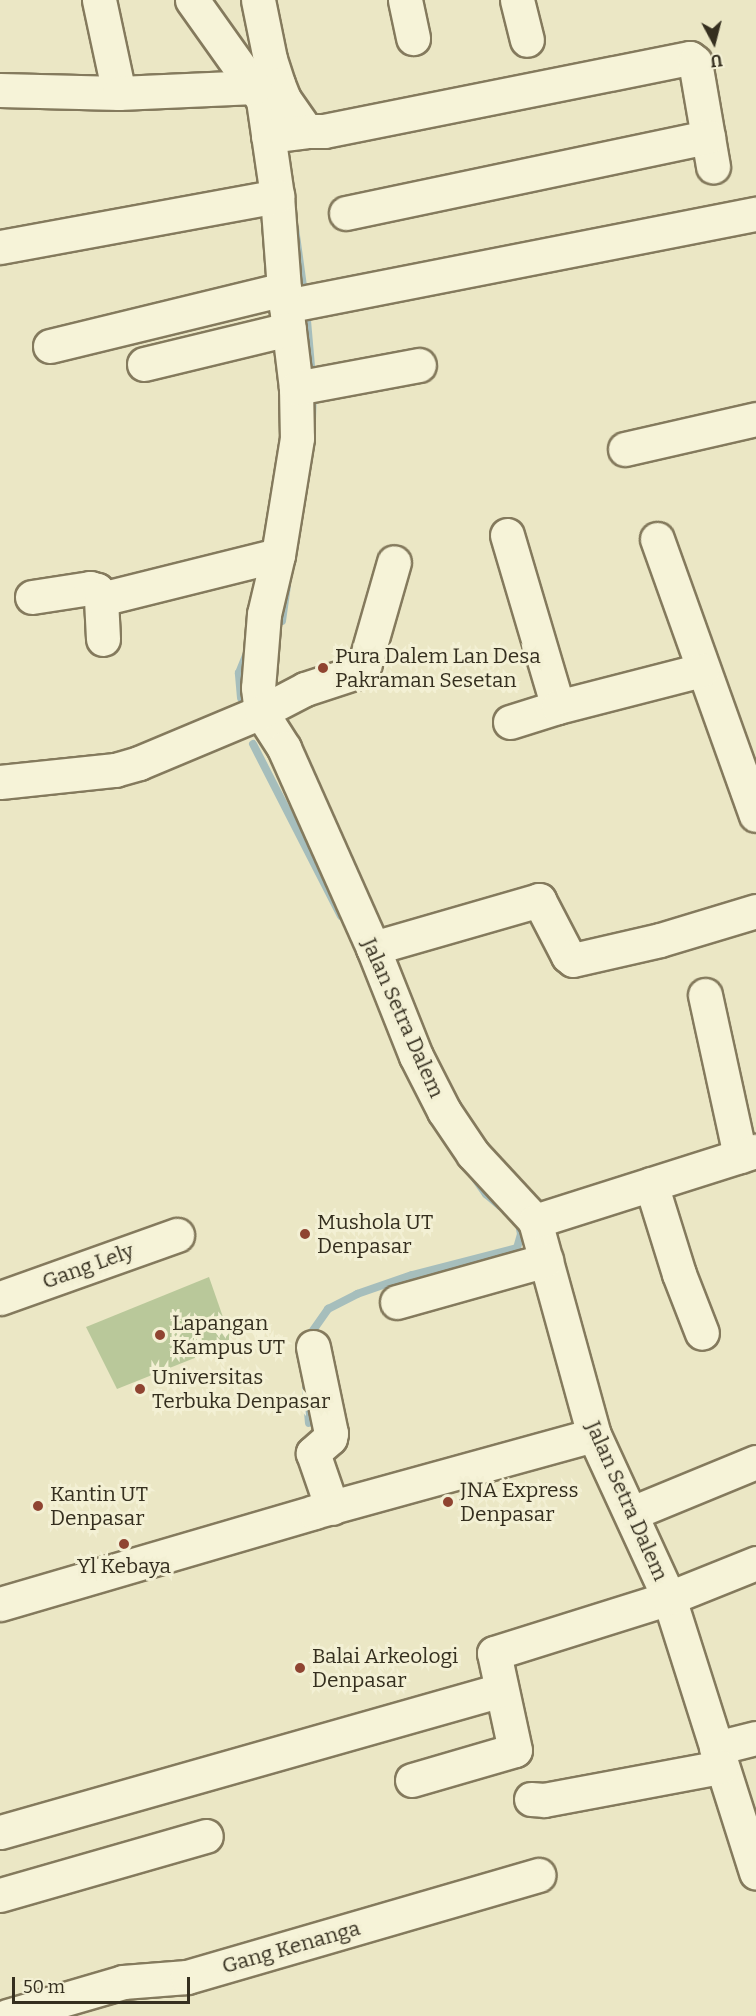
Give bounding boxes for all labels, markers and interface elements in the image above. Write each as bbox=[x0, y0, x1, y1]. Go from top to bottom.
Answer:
north arrow bbox=[684, 12, 744, 72]
text: U bbox=[709, 50, 723, 71]
place label: Pura Dalem Lan Desa Pakraman Sesetan bbox=[335, 643, 541, 693]
marker: Pura Dalem Lan Desa Pakraman Sesetan bbox=[316, 661, 330, 675]
street label: Jalan Setra Dalem bbox=[356, 934, 450, 1102]
place label: Mushola UT Denpasar bbox=[317, 1209, 433, 1259]
marker: Mushola UT Denpasar bbox=[298, 1227, 312, 1241]
street label: Gang Lely bbox=[39, 1238, 137, 1294]
place label: Lapangan Kampus UT bbox=[172, 1310, 285, 1360]
marker: Lapangan Kampus UT bbox=[153, 1328, 167, 1342]
place label: Universitas Terbuka Denpasar bbox=[152, 1364, 330, 1414]
marker: Universitas Terbuka Denpasar bbox=[133, 1382, 147, 1396]
street label: Jalan Setra Dalem bbox=[580, 1417, 674, 1585]
place label: JNA Express Denpasar bbox=[460, 1477, 579, 1527]
place label: Kantin UT Denpasar bbox=[50, 1481, 148, 1531]
marker: JNA Express Denpasar bbox=[441, 1495, 455, 1509]
marker: Kantin UT Denpasar bbox=[31, 1499, 45, 1513]
marker: Yl Kebaya bbox=[117, 1537, 131, 1551]
place label: Yl Kebaya bbox=[77, 1553, 171, 1579]
place label: Balai Arkeologi Denpasar bbox=[312, 1643, 458, 1693]
marker: Balai Arkeologi Denpasar bbox=[293, 1661, 307, 1675]
street label: Gang Kenanga bbox=[219, 1915, 363, 1979]
scale bar bbox=[15, 1965, 194, 2003]
text: 50 m bbox=[23, 1976, 65, 1998]

